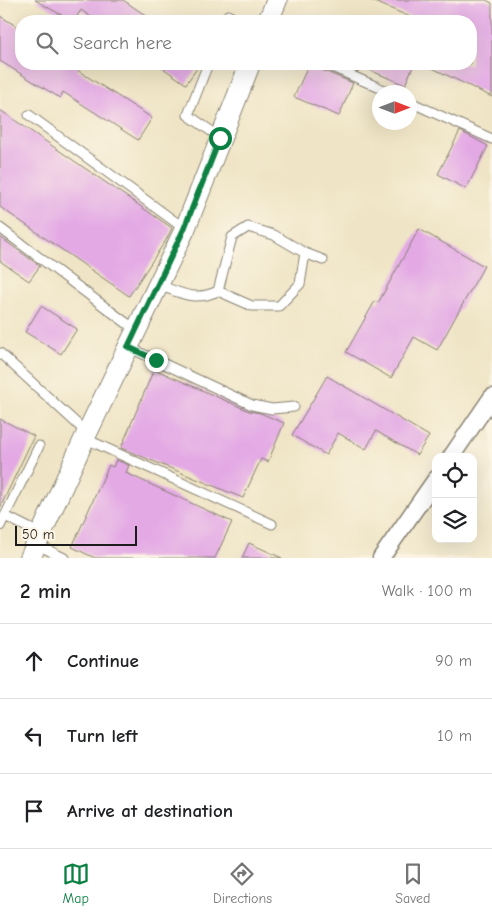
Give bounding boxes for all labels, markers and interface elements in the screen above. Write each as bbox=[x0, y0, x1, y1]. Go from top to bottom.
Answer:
search box bbox=[15, 15, 477, 70]
icon: search bbox=[33, 29, 61, 57]
text: Search here bbox=[73, 32, 172, 54]
north arrow bbox=[372, 85, 417, 130]
route start bbox=[209, 127, 232, 150]
route end bbox=[145, 349, 168, 372]
map controls bbox=[432, 453, 477, 543]
button: locate bbox=[432, 453, 477, 498]
button: layers bbox=[432, 498, 477, 543]
scale bar bbox=[15, 523, 138, 546]
text: 50 m bbox=[22, 526, 54, 543]
text: 2 min bbox=[20, 579, 71, 603]
text: Walk · 100 m bbox=[382, 582, 472, 600]
icon: ahead bbox=[20, 647, 48, 675]
text: Continue bbox=[67, 650, 139, 672]
text: 90 m bbox=[435, 652, 472, 670]
icon: left bbox=[20, 722, 48, 750]
text: Turn left bbox=[67, 725, 138, 747]
text: 10 m bbox=[437, 727, 472, 745]
icon: arrive bbox=[20, 797, 48, 825]
text: Arrive at destination bbox=[67, 800, 233, 822]
tab: Map bbox=[62, 860, 90, 907]
tab: Directions bbox=[213, 860, 272, 907]
tab: Saved bbox=[395, 860, 430, 907]

